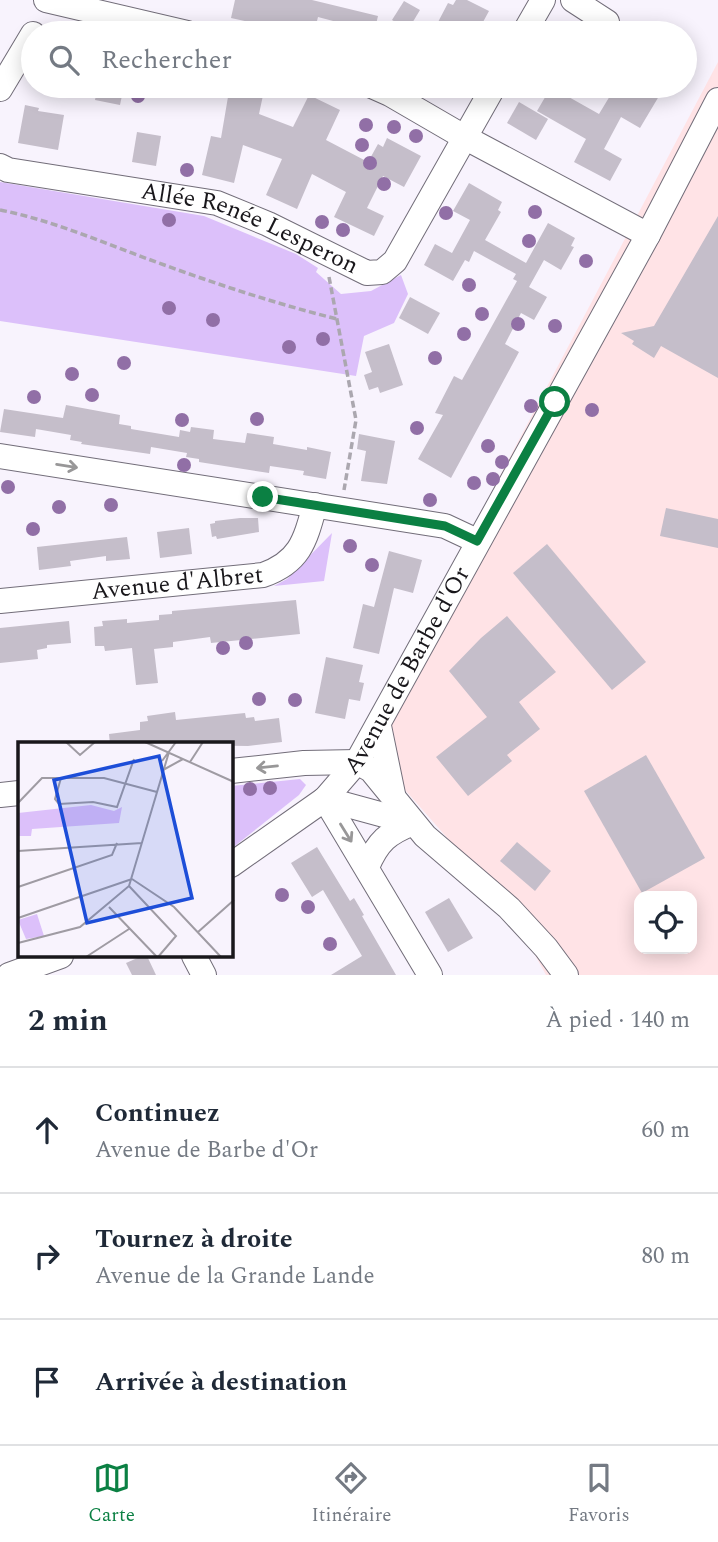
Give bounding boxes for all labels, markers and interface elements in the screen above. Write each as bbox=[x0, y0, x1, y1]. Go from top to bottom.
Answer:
search box bbox=[21, 21, 697, 98]
text: Rechercher bbox=[101, 40, 232, 80]
icon: search bbox=[45, 41, 83, 79]
street label: Allée Renée Lesperon bbox=[138, 173, 365, 284]
route start bbox=[539, 386, 570, 417]
one-way arrow bbox=[56, 460, 78, 473]
route end bbox=[247, 481, 278, 512]
street label: Avenue d'Albret bbox=[89, 557, 265, 610]
street label: Avenue de Barbe d'Or bbox=[335, 560, 479, 783]
inset map bbox=[18, 742, 233, 958]
one-way arrow bbox=[257, 761, 279, 774]
one-way arrow bbox=[339, 822, 353, 842]
map controls bbox=[634, 891, 697, 954]
button: locate bbox=[634, 891, 697, 954]
text: 2 min bbox=[28, 998, 108, 1044]
text: À pied · 140 m bbox=[545, 1003, 690, 1038]
text: Continuez bbox=[95, 1093, 220, 1133]
icon: ahead bbox=[28, 1111, 66, 1149]
text: 60 m bbox=[641, 1113, 690, 1148]
text: Avenue de Barbe d'Or bbox=[95, 1133, 318, 1168]
text: Tournez à droite bbox=[95, 1219, 293, 1259]
icon: right bbox=[28, 1237, 66, 1275]
text: 80 m bbox=[641, 1239, 690, 1274]
text: Avenue de la Grande Lande bbox=[95, 1259, 375, 1294]
text: Arrivée à destination bbox=[95, 1362, 347, 1402]
icon: arrive bbox=[28, 1363, 66, 1401]
tab: Carte bbox=[88, 1459, 135, 1530]
tab: Itinéraire bbox=[311, 1459, 391, 1530]
tab: Favoris bbox=[568, 1459, 630, 1530]

